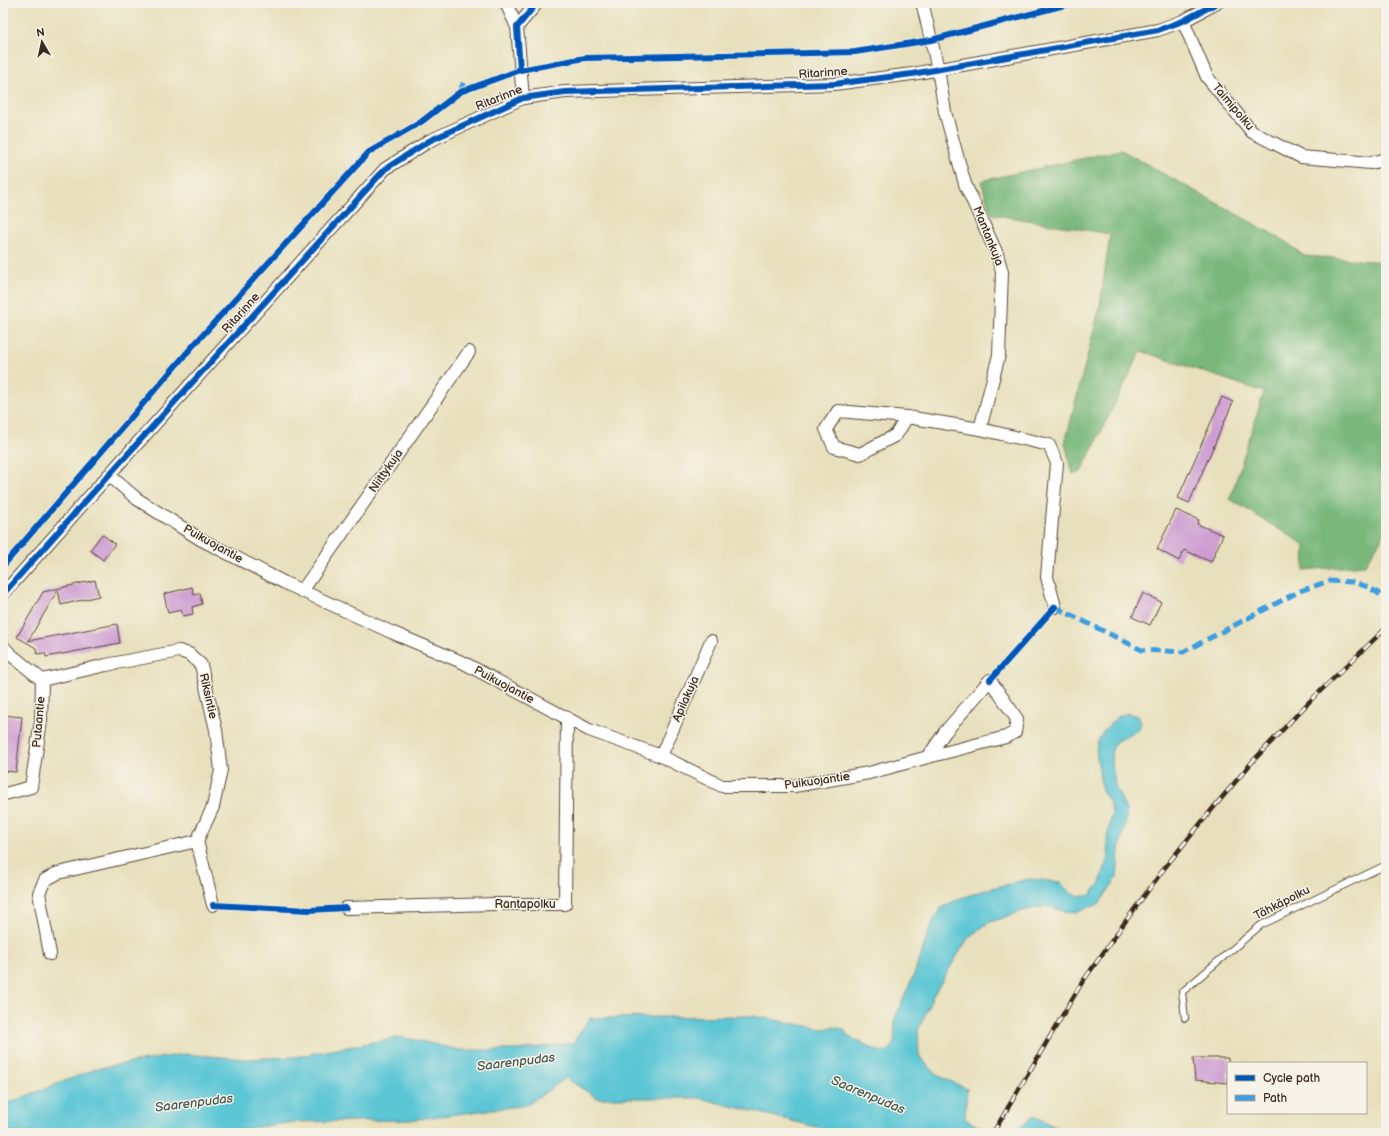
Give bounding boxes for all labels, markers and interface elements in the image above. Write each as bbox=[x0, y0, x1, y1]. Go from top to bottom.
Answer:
north arrow bbox=[22, 22, 62, 62]
text: N bbox=[35, 26, 46, 40]
street label: Ritarinne bbox=[798, 64, 848, 82]
street label: Taimipolku bbox=[1209, 80, 1257, 134]
street label: Ritarinne bbox=[473, 82, 525, 114]
street label: Mantankuja bbox=[969, 204, 1007, 268]
street label: Ritarinne bbox=[219, 290, 263, 336]
street label: Niittykuja bbox=[366, 446, 406, 496]
street label: Puikuojantie bbox=[180, 521, 246, 567]
street label: Puikuojantie bbox=[471, 663, 537, 707]
street label: Riksintie bbox=[195, 672, 221, 720]
street label: Apilakuja bbox=[669, 674, 703, 724]
street label: Putaantie bbox=[29, 696, 49, 748]
street label: Puikuojantie bbox=[783, 769, 851, 793]
street label: Tähkäpolku bbox=[1252, 883, 1312, 923]
street label: Rantapolku bbox=[494, 897, 556, 912]
water label: Saarenpudas bbox=[476, 1049, 557, 1075]
legend bbox=[1227, 1062, 1367, 1114]
text: Cycle path bbox=[1263, 1071, 1320, 1086]
water label: Saarenpudas bbox=[829, 1072, 908, 1118]
water label: Saarenpudas bbox=[154, 1090, 235, 1116]
text: Path bbox=[1263, 1091, 1288, 1106]

